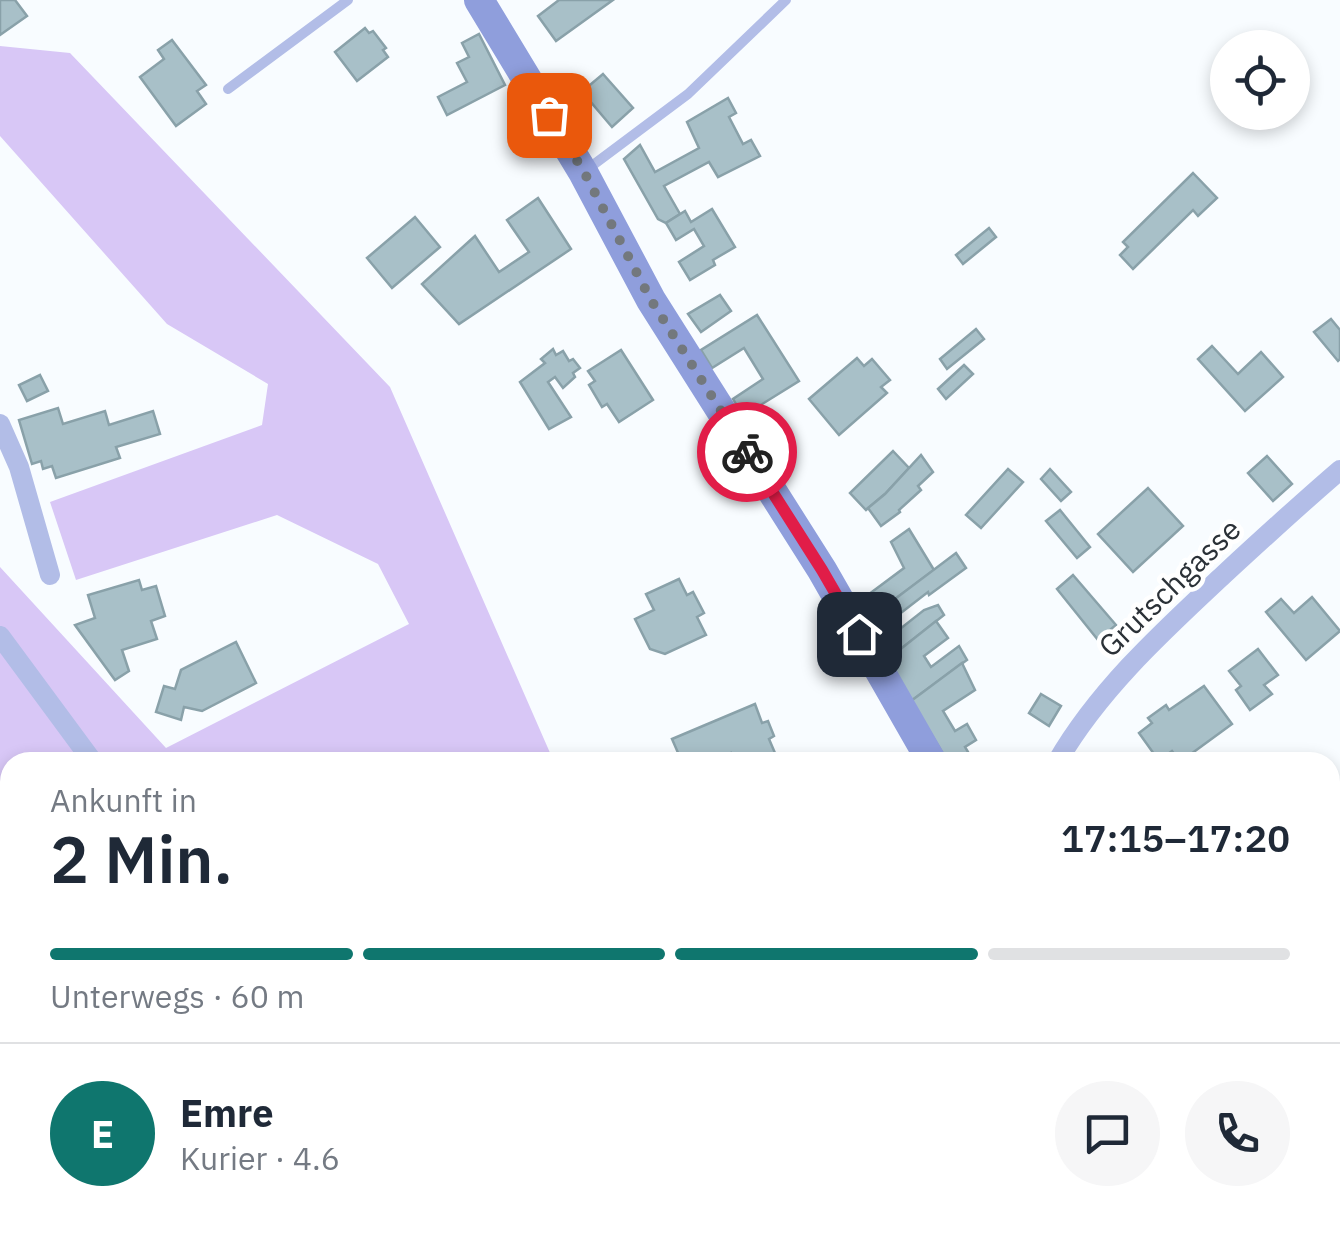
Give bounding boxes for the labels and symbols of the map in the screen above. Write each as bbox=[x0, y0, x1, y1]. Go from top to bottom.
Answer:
pin bbox=[507, 73, 592, 158]
courier bbox=[697, 402, 797, 502]
street label: Grutschgasse bbox=[1089, 509, 1248, 665]
pin bbox=[817, 592, 902, 677]

